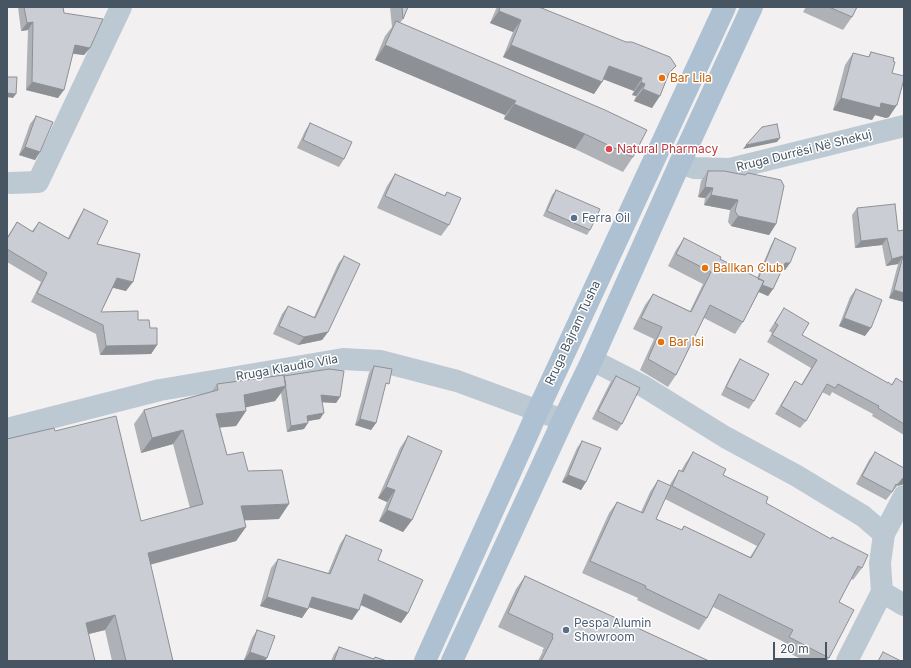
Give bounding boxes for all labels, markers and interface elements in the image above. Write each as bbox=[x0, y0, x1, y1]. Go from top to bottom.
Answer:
place label: Bar Lila bbox=[670, 71, 712, 85]
marker: Bar Lila bbox=[657, 73, 667, 83]
street label: Rruga Durrësi Në Shekuj bbox=[735, 127, 873, 175]
place label: Natural Pharmacy bbox=[617, 142, 718, 156]
marker: Natural Pharmacy bbox=[604, 144, 614, 154]
place label: Ferra Oil bbox=[582, 211, 630, 225]
marker: Ferra Oil bbox=[569, 213, 579, 223]
place label: Ballkan Club bbox=[713, 261, 783, 275]
marker: Ballkan Club bbox=[700, 263, 710, 273]
street label: Rruga Bajram Tusha bbox=[542, 278, 604, 388]
place label: Bar Isi bbox=[669, 335, 704, 349]
marker: Bar Isi bbox=[656, 337, 666, 347]
street label: Rruga Klaudio Vila bbox=[235, 352, 339, 384]
place label: Pespa Alumin Showroom bbox=[574, 616, 651, 644]
marker: Pespa Alumin Showroom bbox=[561, 625, 571, 635]
scale bar bbox=[775, 634, 829, 660]
text: 20 m bbox=[780, 641, 809, 656]

